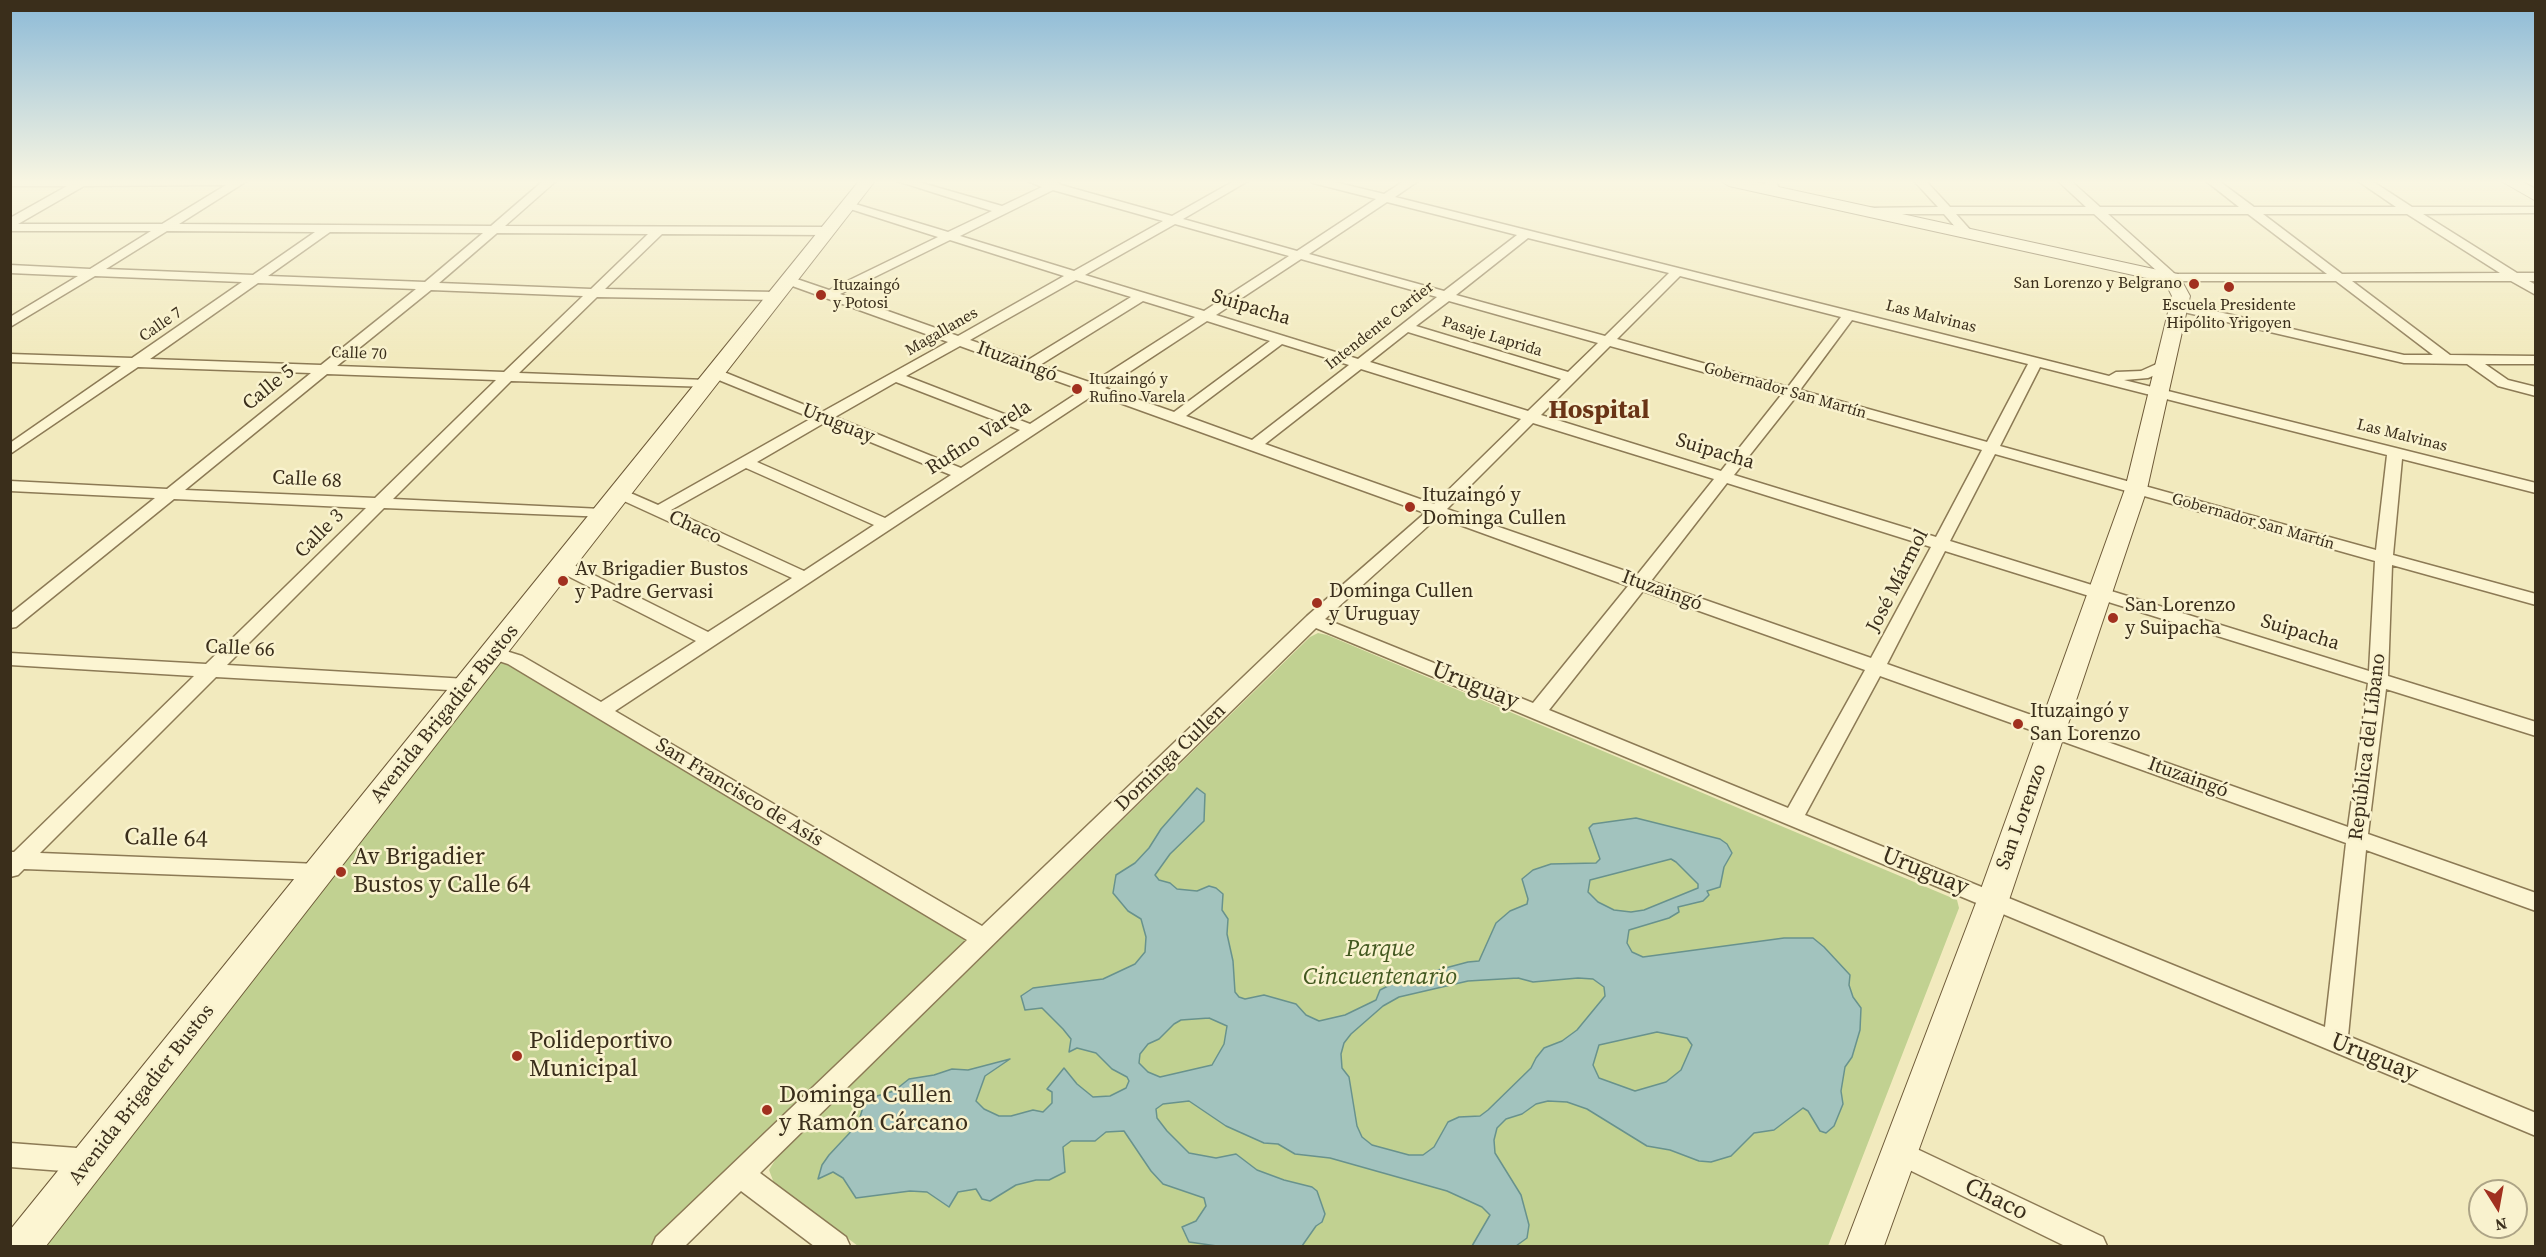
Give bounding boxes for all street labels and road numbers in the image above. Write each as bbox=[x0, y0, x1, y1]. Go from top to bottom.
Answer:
street label: Intendente Cartier bbox=[1322, 278, 1438, 374]
street label: Suipacha bbox=[1209, 285, 1293, 331]
street label: Las Malvinas bbox=[1884, 296, 1978, 338]
street label: Calle 7 bbox=[136, 303, 186, 347]
street label: Magallanes bbox=[902, 304, 982, 360]
street label: Pasaje Laprida bbox=[1439, 313, 1545, 361]
street label: Ituzaingó bbox=[973, 336, 1061, 388]
street label: Calle 70 bbox=[331, 343, 387, 365]
street label: Gobernador San Martín bbox=[1701, 359, 1869, 423]
street label: Calle 5 bbox=[238, 360, 300, 416]
street label: Rufino Varela bbox=[922, 395, 1036, 481]
street label: Uruguay bbox=[798, 399, 878, 449]
street label: Las Malvinas bbox=[2355, 415, 2449, 457]
street label: Suipacha bbox=[1673, 429, 1757, 475]
street label: Calle 68 bbox=[272, 466, 342, 494]
street label: Gobernador San Martín bbox=[2169, 490, 2337, 554]
street label: Calle 3 bbox=[290, 504, 350, 564]
street label: Chaco bbox=[665, 506, 725, 550]
street label: José Mármol bbox=[1862, 525, 1934, 637]
street label: Ituzaingó bbox=[1618, 565, 1706, 617]
street label: Suipacha bbox=[2258, 610, 2342, 656]
street label: Avenida Brigadier Bustos bbox=[366, 620, 524, 808]
street label: Calle 66 bbox=[205, 635, 275, 663]
street label: República del Líbano bbox=[2345, 652, 2391, 842]
street label: Uruguay bbox=[1427, 656, 1523, 716]
street label: Dominga Cullen bbox=[1111, 699, 1231, 817]
street label: San Francisco de Asís bbox=[651, 733, 827, 853]
street label: Ituzaingó bbox=[2144, 752, 2232, 804]
street label: San Lorenzo bbox=[1992, 761, 2052, 873]
street label: Calle 64 bbox=[124, 823, 208, 855]
street label: Uruguay bbox=[1877, 842, 1973, 902]
street label: Avenida Brigadier Bustos bbox=[64, 1000, 220, 1190]
street label: Uruguay bbox=[2326, 1028, 2422, 1088]
street label: Chaco bbox=[1960, 1172, 2032, 1228]

